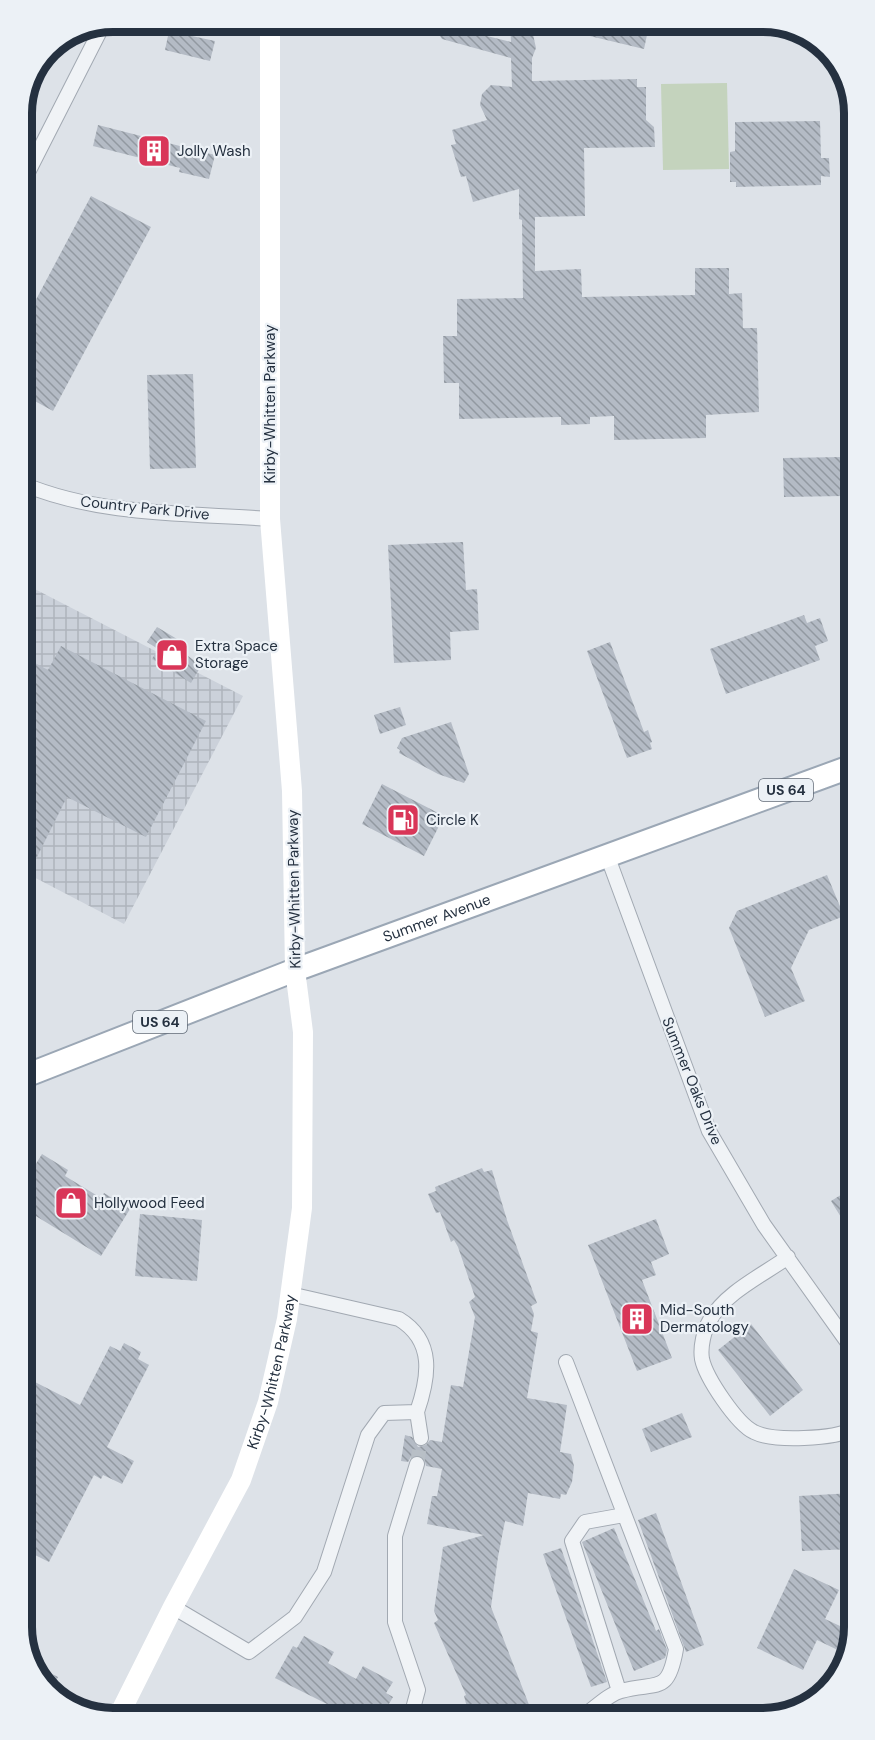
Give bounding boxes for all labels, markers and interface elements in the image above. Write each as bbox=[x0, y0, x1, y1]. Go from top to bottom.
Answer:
building icon: Jolly Wash bbox=[136, 133, 172, 169]
place label: Jolly Wash bbox=[177, 141, 251, 161]
street label: Kirby-Whitten Parkway bbox=[260, 324, 280, 484]
street label: Country Park Drive bbox=[79, 491, 211, 525]
place label: Extra Space Storage bbox=[195, 636, 278, 673]
shop icon: Extra Space Storage bbox=[154, 637, 190, 673]
road number: US 64 bbox=[759, 779, 813, 801]
fuel station icon: Circle K bbox=[385, 802, 421, 838]
street label: Kirby-Whitten Parkway bbox=[283, 809, 305, 969]
place label: Circle K bbox=[426, 810, 479, 830]
street label: Summer Avenue bbox=[380, 889, 493, 947]
road number: US 64 bbox=[133, 1011, 187, 1033]
street label: Summer Oaks Drive bbox=[657, 1014, 727, 1148]
shop icon: Hollywood Feed bbox=[53, 1185, 89, 1221]
place label: Hollywood Feed bbox=[94, 1193, 205, 1213]
street label: Kirby-Whitten Parkway bbox=[242, 1293, 300, 1452]
place label: Mid-South Dermatology bbox=[660, 1300, 750, 1337]
building icon: Mid-South Dermatology bbox=[619, 1301, 655, 1337]

